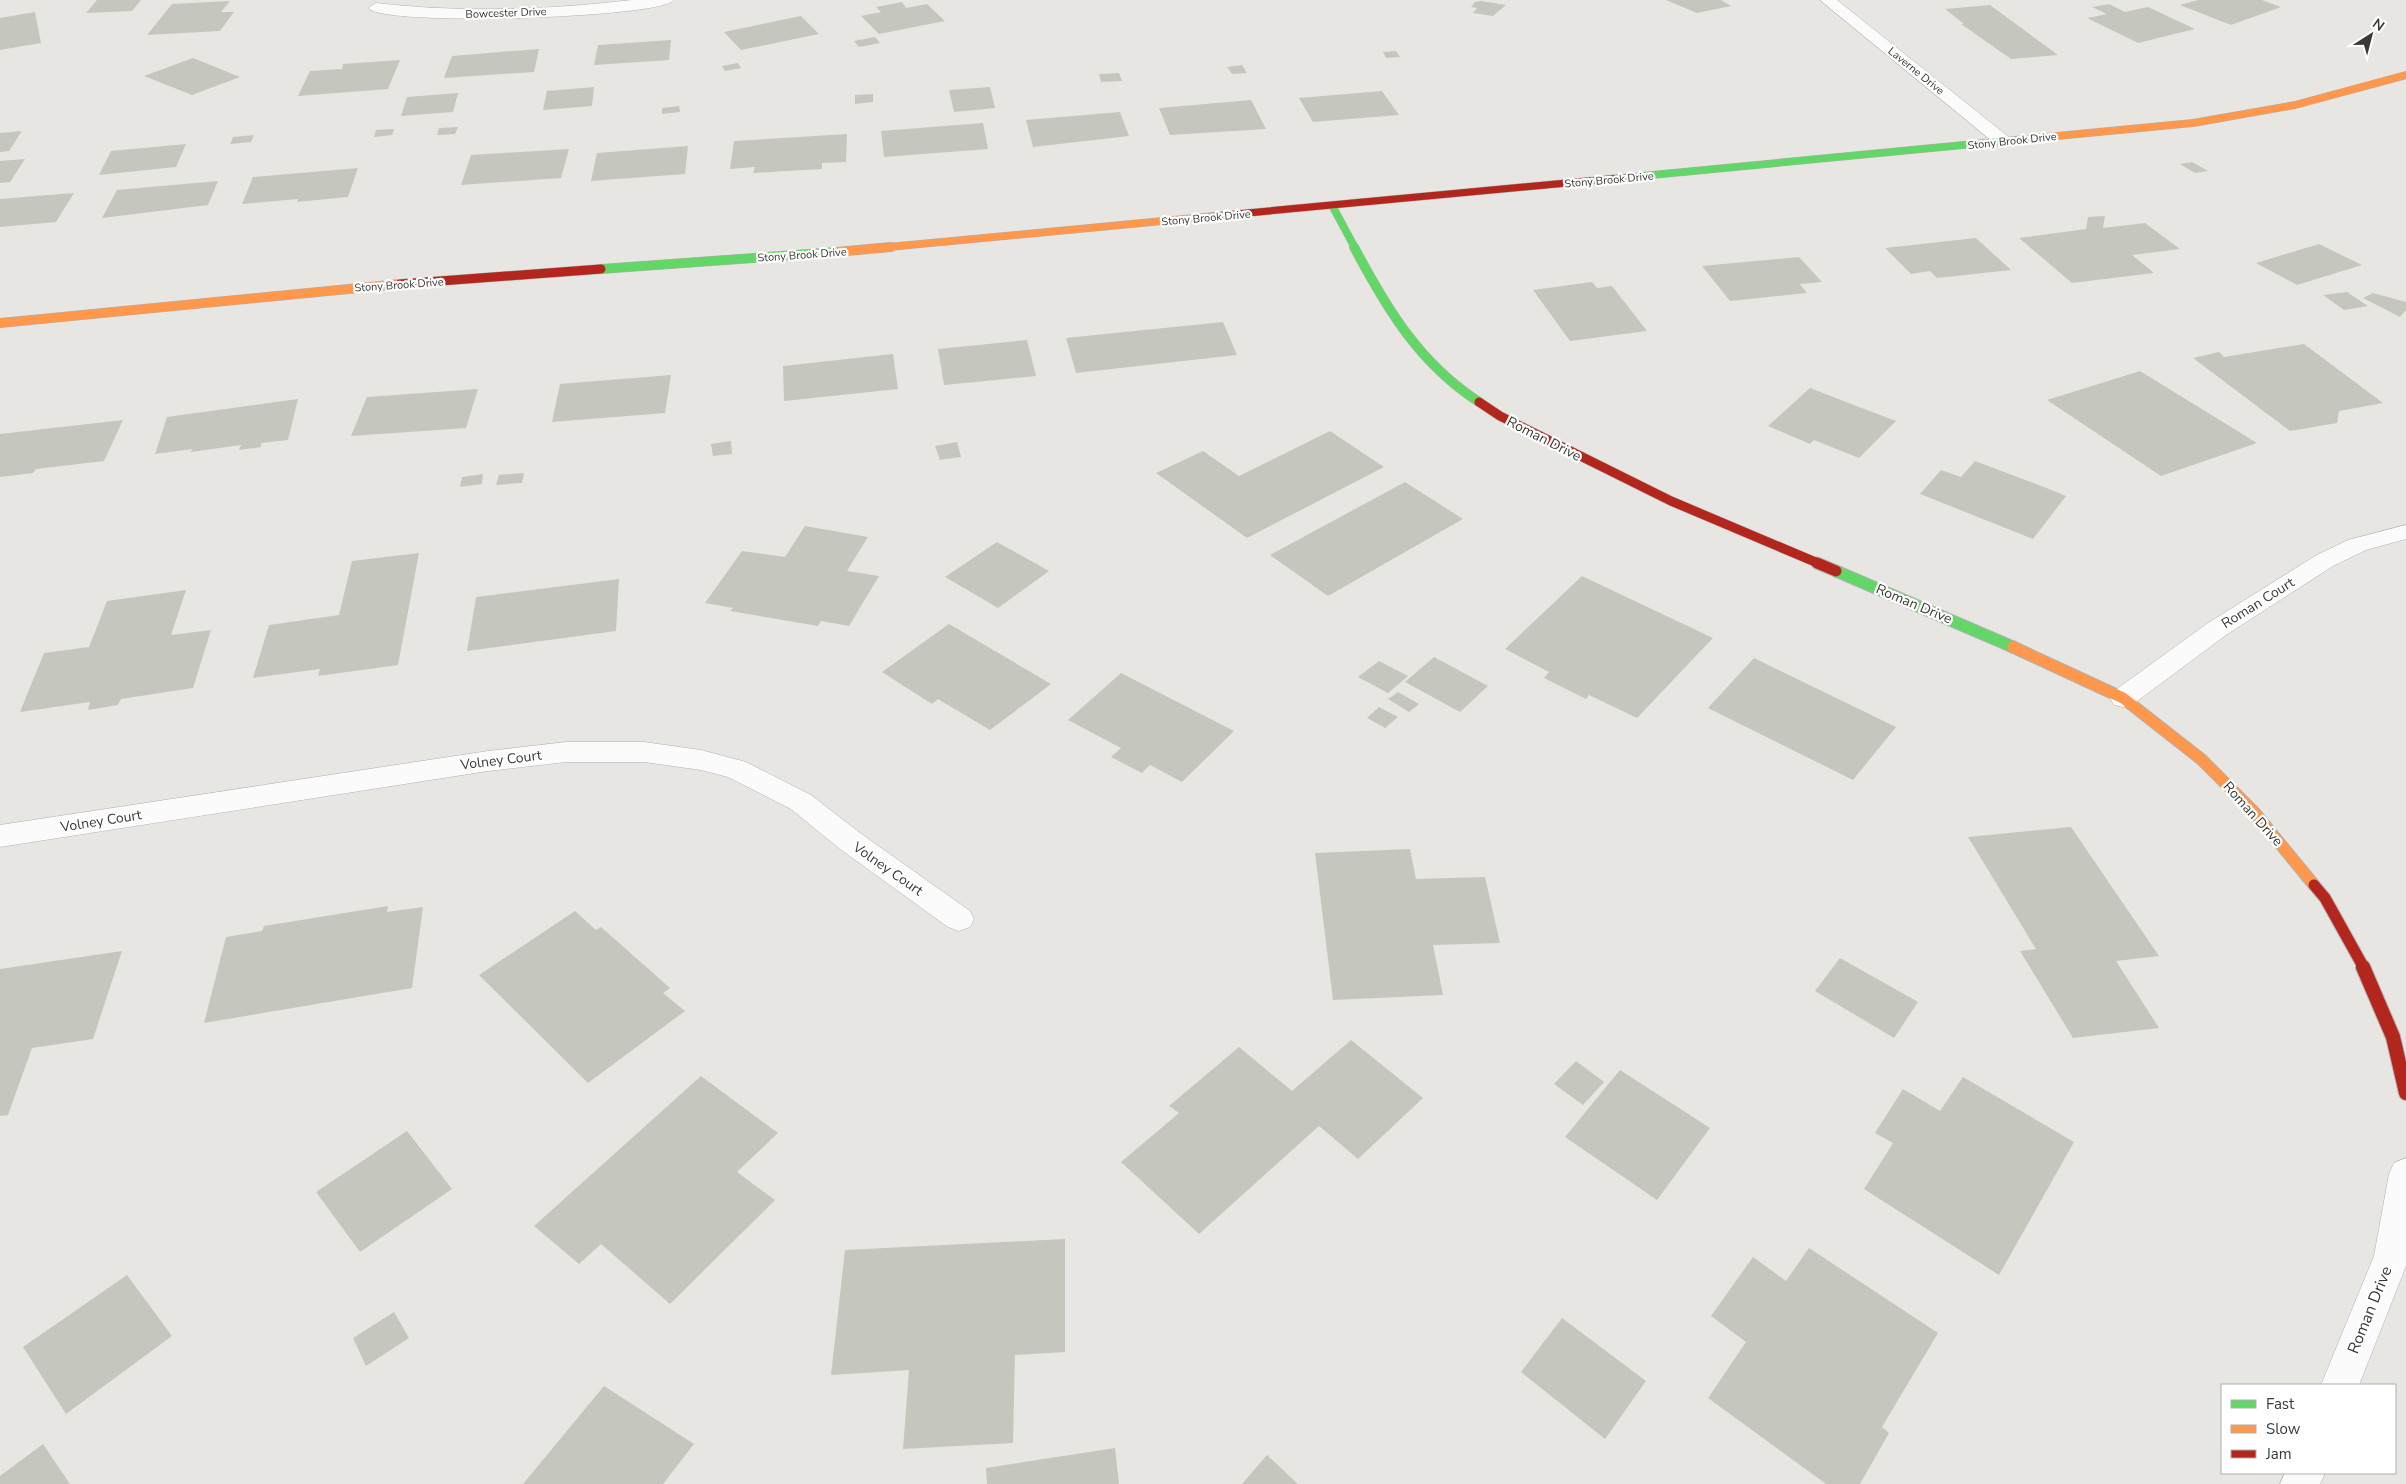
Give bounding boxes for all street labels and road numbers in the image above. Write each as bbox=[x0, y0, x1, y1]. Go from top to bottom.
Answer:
street label: Bowcester Drive bbox=[465, 4, 547, 22]
street label: Laverne Drive bbox=[1885, 44, 1947, 98]
street label: Stony Brook Drive bbox=[1967, 129, 2057, 153]
street label: Stony Brook Drive bbox=[1564, 169, 1654, 191]
street label: Stony Brook Drive bbox=[1161, 207, 1251, 229]
street label: Stony Brook Drive bbox=[757, 244, 847, 266]
street label: Stony Brook Drive bbox=[354, 274, 444, 296]
street label: Roman Drive bbox=[1504, 412, 1584, 466]
street label: Roman Court bbox=[2218, 573, 2298, 633]
street label: Roman Drive bbox=[1873, 579, 1955, 629]
street label: Volney Court bbox=[458, 746, 543, 775]
street label: Roman Drive bbox=[2219, 777, 2287, 851]
street label: Volney Court bbox=[58, 805, 143, 837]
street label: Volney Court bbox=[848, 837, 927, 900]
street label: Roman Drive bbox=[2342, 1263, 2398, 1357]

